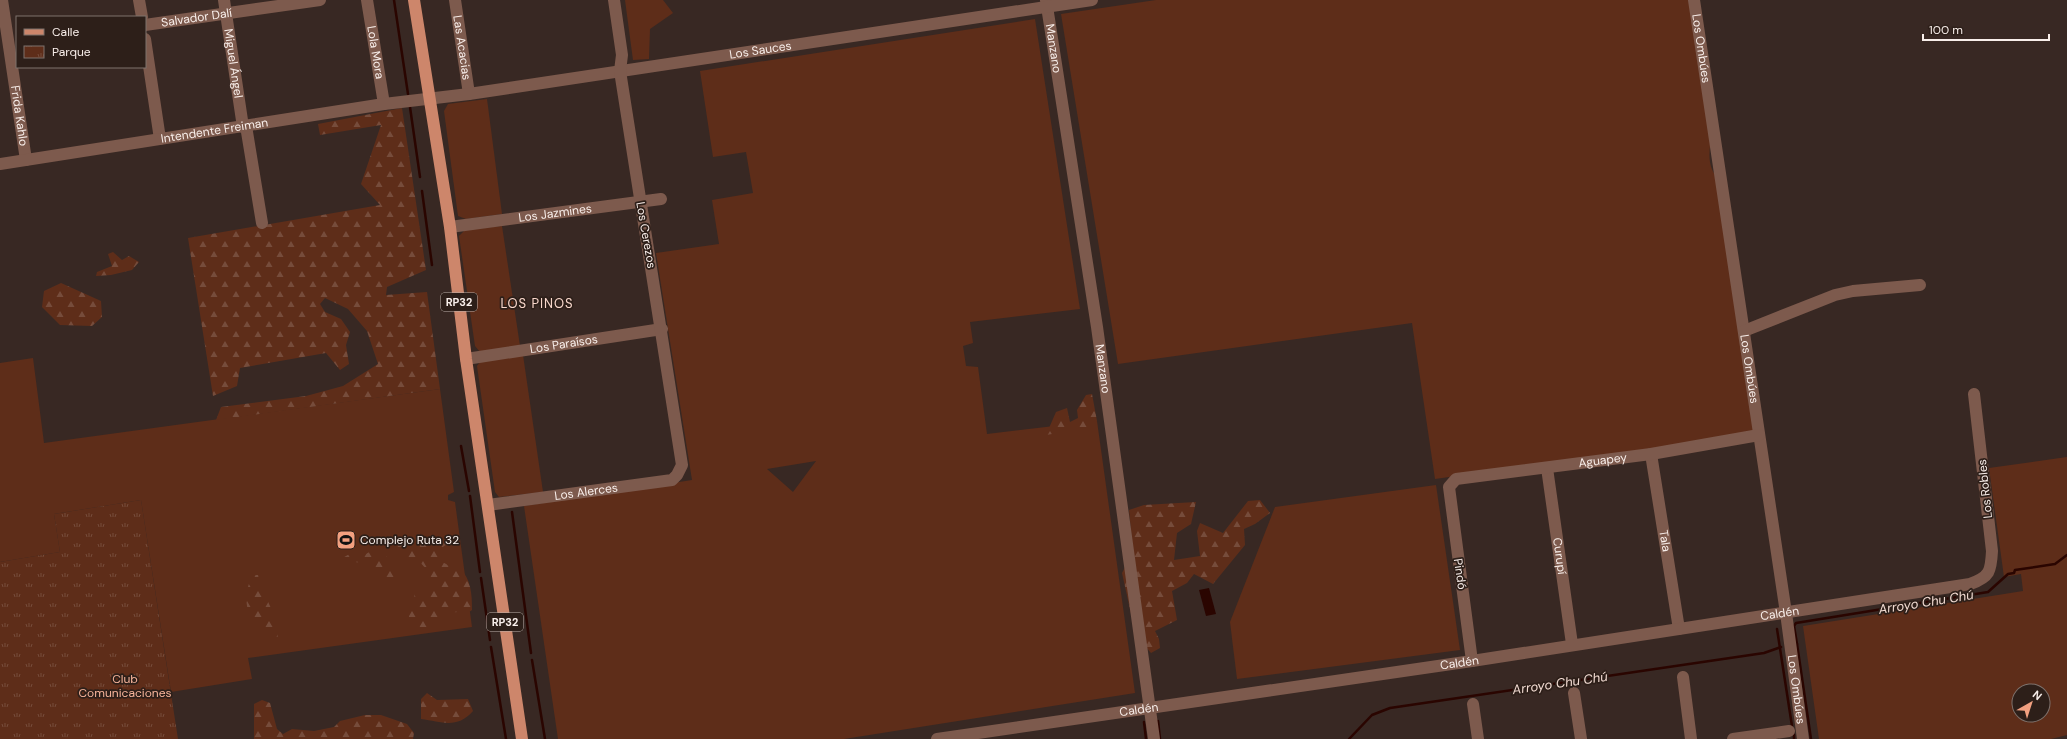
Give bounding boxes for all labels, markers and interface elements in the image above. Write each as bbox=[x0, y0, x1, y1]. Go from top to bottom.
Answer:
street label: Salvador Dalí bbox=[160, 5, 233, 31]
street label: Los Ombúes bbox=[1688, 13, 1714, 84]
street label: Las Acacias bbox=[449, 14, 475, 81]
legend bbox=[16, 16, 146, 68]
scale bar bbox=[1923, 16, 2049, 42]
text: 100 m bbox=[1929, 22, 1963, 38]
street label: Manzano bbox=[1042, 23, 1065, 74]
text: Calle bbox=[52, 24, 79, 40]
street label: Lola Mora bbox=[363, 24, 388, 80]
street label: Miguel Ángel bbox=[220, 27, 247, 99]
street label: Los Sauces bbox=[728, 37, 793, 63]
text: Parque bbox=[52, 44, 91, 60]
street label: Frida Kahlo bbox=[7, 84, 32, 147]
street label: Intendente Freiman bbox=[160, 114, 269, 147]
street label: Los Jazmines bbox=[517, 200, 593, 226]
street label: Los Cerezos bbox=[632, 200, 660, 270]
road number: RP32 bbox=[441, 293, 477, 311]
district label: LOS PINOS bbox=[500, 295, 574, 312]
street label: Los Paraísos bbox=[529, 331, 599, 357]
street label: Los Ombúes bbox=[1736, 333, 1762, 405]
street label: Manzano bbox=[1091, 343, 1114, 394]
street label: Aguapey bbox=[1577, 449, 1628, 471]
street label: Los Robles bbox=[1974, 459, 1996, 519]
street label: Los Alerces bbox=[553, 479, 619, 504]
sports icon: Complejo Ruta 32 bbox=[335, 529, 357, 551]
street label: Tala bbox=[1655, 529, 1675, 553]
place label: Complejo Ruta 32 bbox=[360, 532, 459, 548]
street label: Curupí bbox=[1549, 537, 1570, 576]
street label: Pindó bbox=[1450, 557, 1470, 591]
water label: Arroyo Chu Chú bbox=[1876, 586, 1975, 618]
street label: Caldén bbox=[1759, 603, 1800, 624]
road number: RP32 bbox=[487, 613, 523, 631]
street label: Caldén bbox=[1439, 652, 1480, 674]
street label: Los Ombúes bbox=[1784, 654, 1809, 725]
water label: Arroyo Chu Chú bbox=[1510, 668, 1609, 698]
park label: Club Comunicaciones bbox=[78, 671, 172, 701]
north arrow bbox=[2011, 683, 2051, 723]
text: N bbox=[2030, 687, 2045, 703]
street label: Caldén bbox=[1118, 699, 1159, 720]

